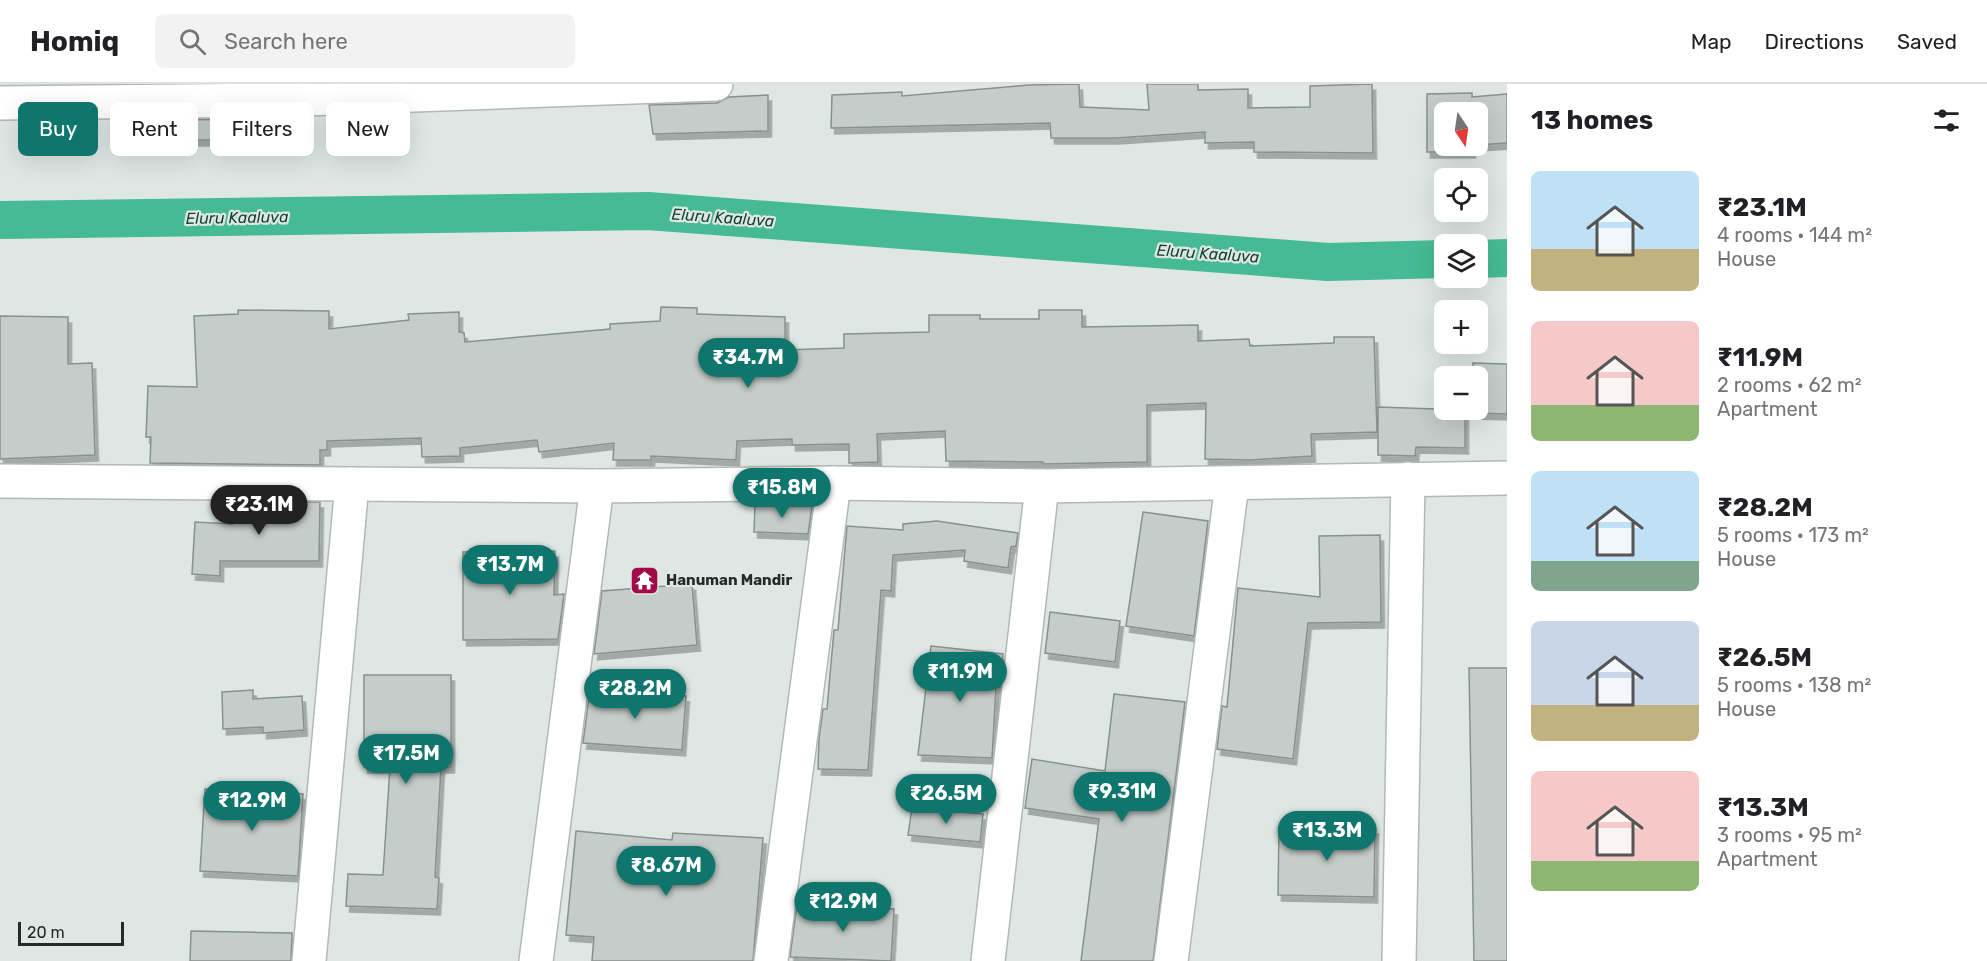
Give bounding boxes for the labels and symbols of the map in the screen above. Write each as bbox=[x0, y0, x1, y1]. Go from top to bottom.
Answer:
north arrow bbox=[1434, 102, 1488, 156]
water label: Eluru Kaaluva bbox=[671, 204, 775, 231]
water label: Eluru Kaaluva bbox=[185, 207, 289, 228]
water label: Eluru Kaaluva bbox=[1156, 240, 1260, 267]
pin: ₹34.7M bbox=[699, 338, 797, 389]
pin: ₹15.8M bbox=[733, 468, 831, 519]
pin: ₹23.1M bbox=[210, 485, 308, 536]
pin: ₹13.7M bbox=[461, 545, 559, 596]
temple icon: Hanuman Mandir bbox=[629, 564, 661, 596]
place label: Hanuman Mandir bbox=[666, 571, 792, 589]
pin: ₹11.9M bbox=[911, 652, 1009, 703]
pin: ₹28.2M bbox=[586, 669, 684, 720]
pin: ₹17.5M bbox=[357, 734, 455, 785]
pin: ₹9.31M bbox=[1073, 772, 1171, 823]
pin: ₹26.5M bbox=[897, 774, 995, 825]
pin: ₹12.9M bbox=[203, 781, 301, 832]
pin: ₹13.3M bbox=[1278, 811, 1376, 862]
pin: ₹8.67M bbox=[617, 846, 715, 897]
pin: ₹12.9M bbox=[794, 882, 892, 933]
scale bar bbox=[18, 919, 124, 946]

